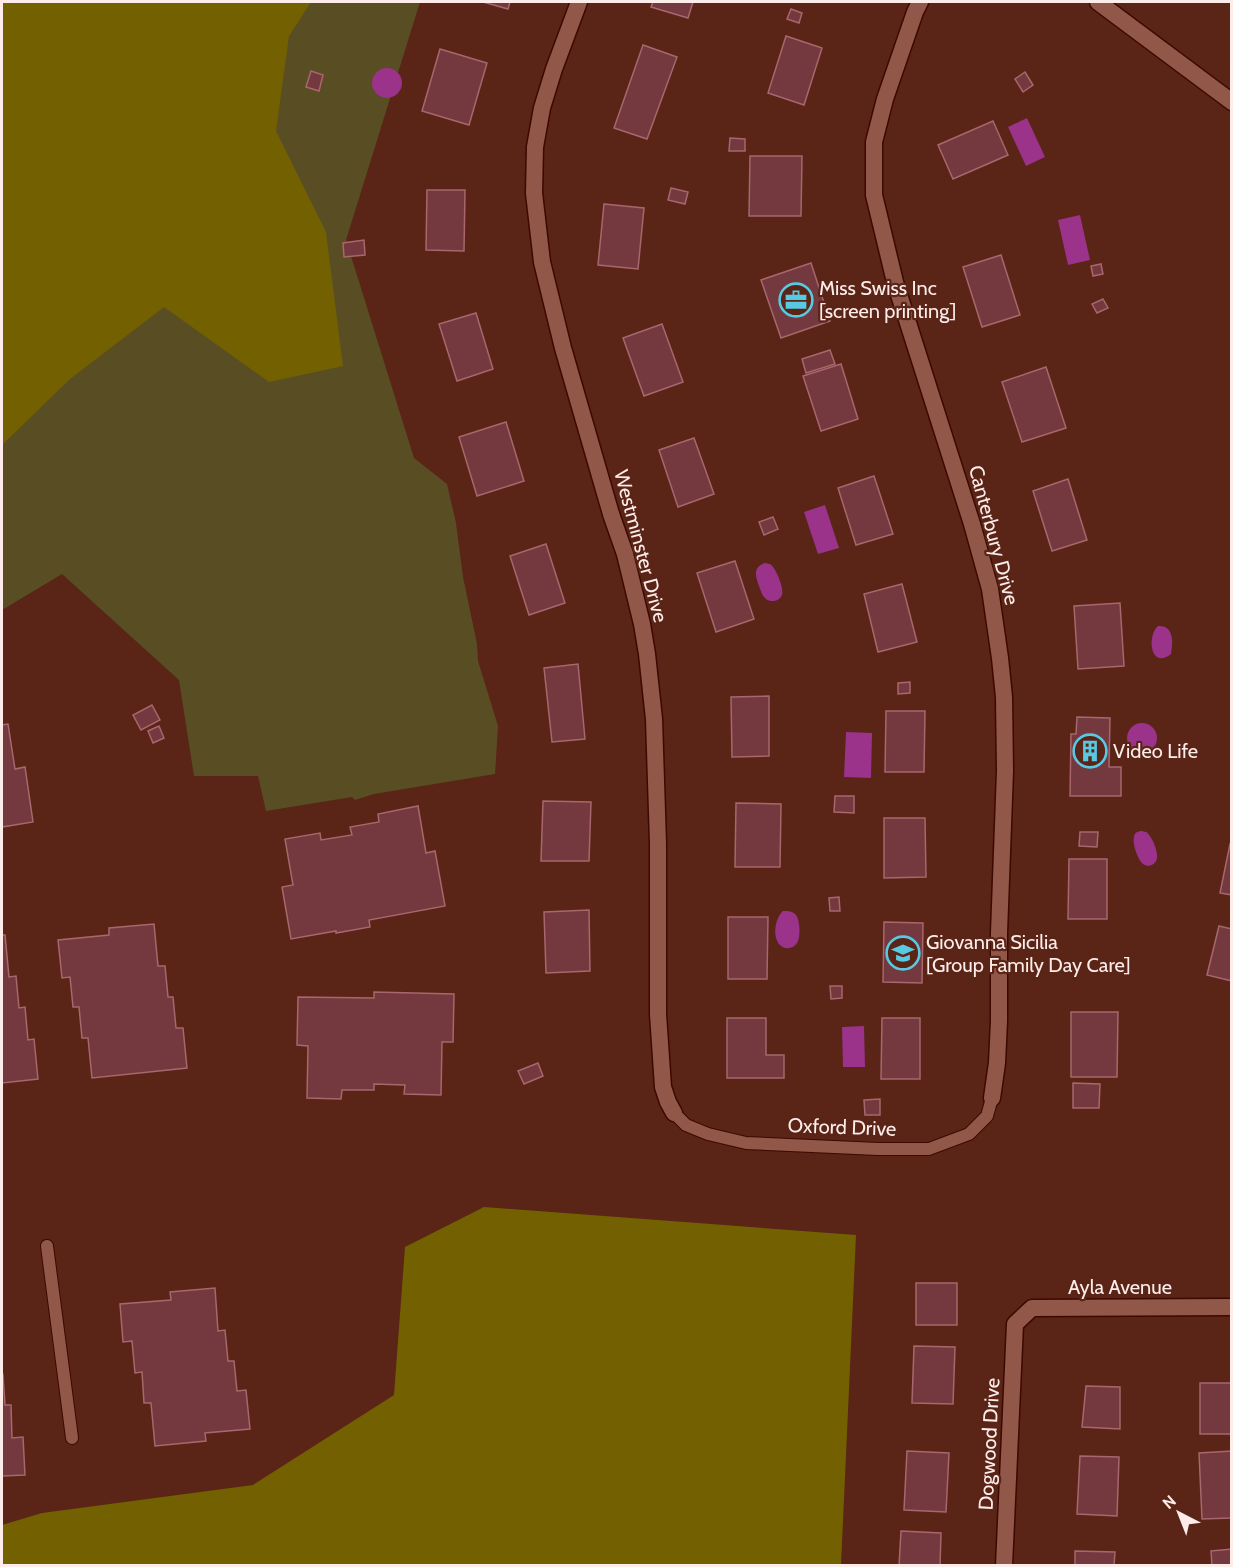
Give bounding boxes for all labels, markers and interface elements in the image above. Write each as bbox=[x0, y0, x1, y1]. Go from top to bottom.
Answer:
place label: Miss Swiss Inc [screen printing] bbox=[819, 276, 956, 323]
office icon: Miss Swiss Inc [screen printing] bbox=[778, 282, 814, 318]
street label: Canterbury Drive bbox=[964, 463, 1024, 607]
street label: Westminster Drive bbox=[609, 467, 673, 625]
building icon: Video Life bbox=[1072, 733, 1108, 769]
place label: Video Life bbox=[1113, 739, 1198, 763]
place label: Giovanna Sicilia [Group Family Day Care] bbox=[926, 930, 1131, 977]
school or university icon: Giovanna Sicilia [Group Family Day Care] bbox=[885, 935, 921, 971]
street label: Oxford Drive bbox=[787, 1113, 897, 1141]
street label: Ayla Avenue bbox=[1068, 1275, 1172, 1299]
street label: Dogwood Drive bbox=[974, 1377, 1004, 1511]
north arrow bbox=[1149, 1483, 1209, 1543]
text: N bbox=[1159, 1491, 1180, 1513]

